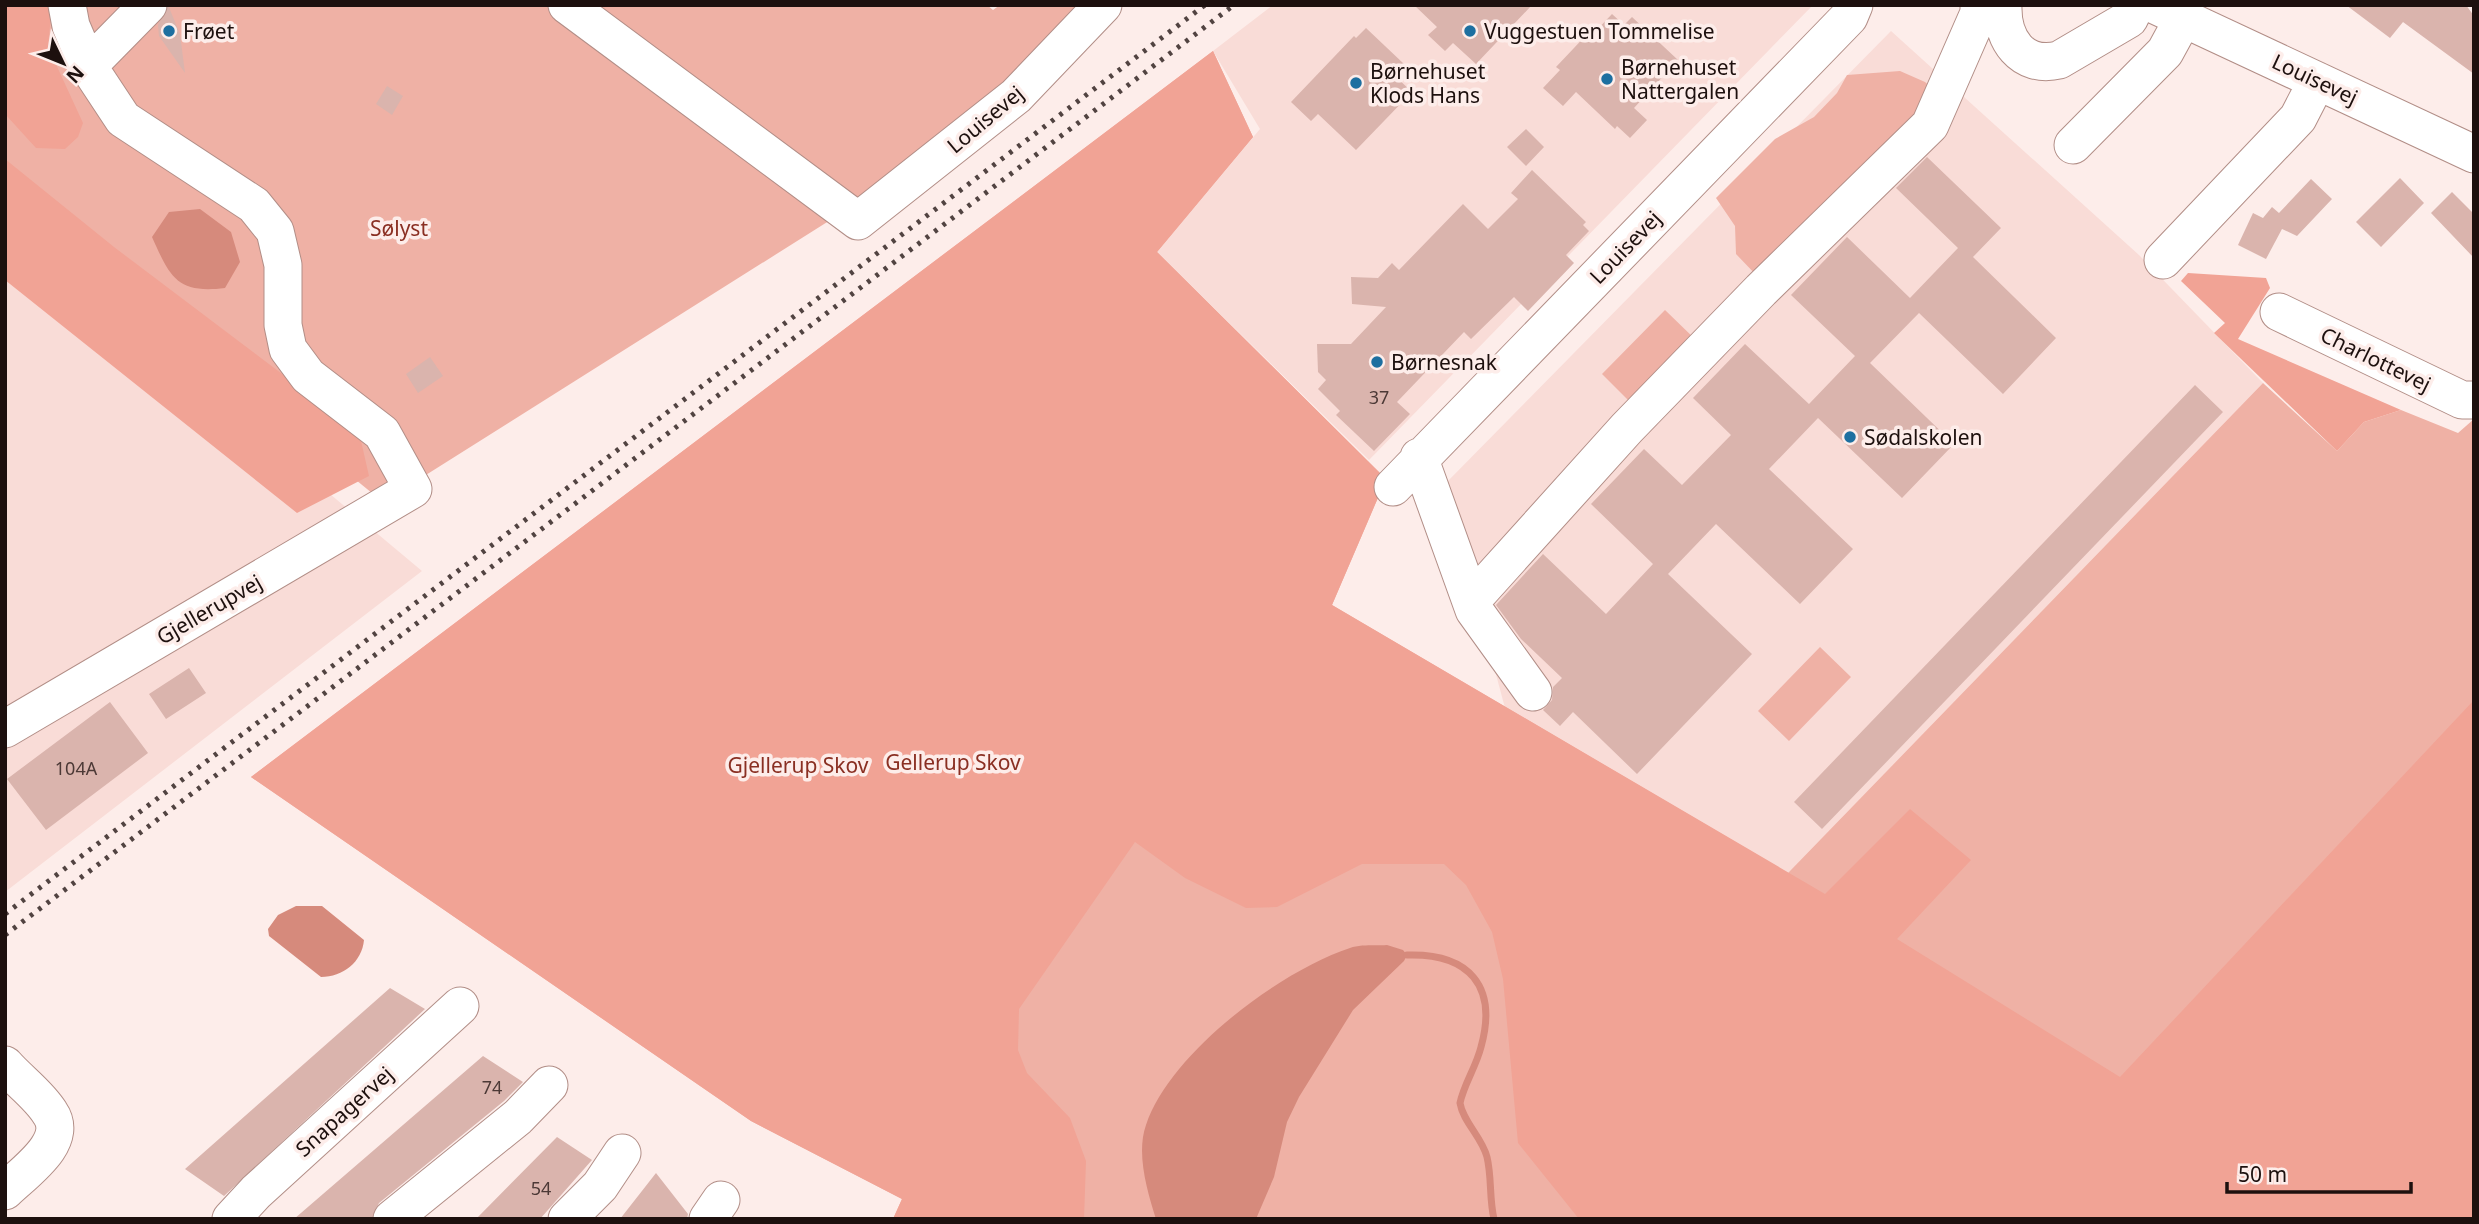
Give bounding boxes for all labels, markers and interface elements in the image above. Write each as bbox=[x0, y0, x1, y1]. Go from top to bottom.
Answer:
place label: Frøet bbox=[183, 17, 235, 45]
place label: Vuggestuen Tommelise bbox=[1484, 17, 1715, 45]
marker: Frøet bbox=[161, 23, 177, 39]
marker: Vuggestuen Tommelise bbox=[1462, 23, 1478, 39]
north arrow bbox=[28, 28, 98, 98]
street label: Louisevej bbox=[2268, 47, 2362, 111]
place label: Børnehuset Nattergalen bbox=[1621, 53, 1739, 105]
place label: Børnehuset Klods Hans bbox=[1370, 57, 1486, 109]
text: N bbox=[61, 60, 90, 89]
marker: Børnehuset Nattergalen bbox=[1599, 71, 1615, 87]
marker: Børnehuset Klods Hans bbox=[1348, 75, 1364, 91]
street label: Louisevej bbox=[941, 79, 1029, 159]
street label: Louisevej bbox=[1583, 204, 1667, 290]
park label: Sølyst bbox=[370, 214, 428, 242]
street label: Charlottevej bbox=[2316, 320, 2436, 398]
place label: Børnesnak bbox=[1391, 348, 1498, 376]
marker: Børnesnak bbox=[1369, 354, 1385, 370]
house number: 37 bbox=[1369, 385, 1389, 409]
place label: Sødalskolen bbox=[1864, 423, 1983, 451]
marker: Sødalskolen bbox=[1842, 429, 1858, 445]
street label: Gjellerupvej bbox=[151, 568, 267, 650]
park label: Gellerup Skov bbox=[885, 748, 1021, 776]
park label: Gjellerup Skov bbox=[728, 751, 869, 779]
house number: 104A bbox=[55, 756, 98, 780]
street label: Snapagervej bbox=[289, 1060, 399, 1162]
house number: 74 bbox=[482, 1075, 502, 1099]
scale bar bbox=[2227, 1150, 2411, 1194]
text: 50 m bbox=[2238, 1160, 2287, 1188]
house number: 54 bbox=[531, 1176, 551, 1200]

